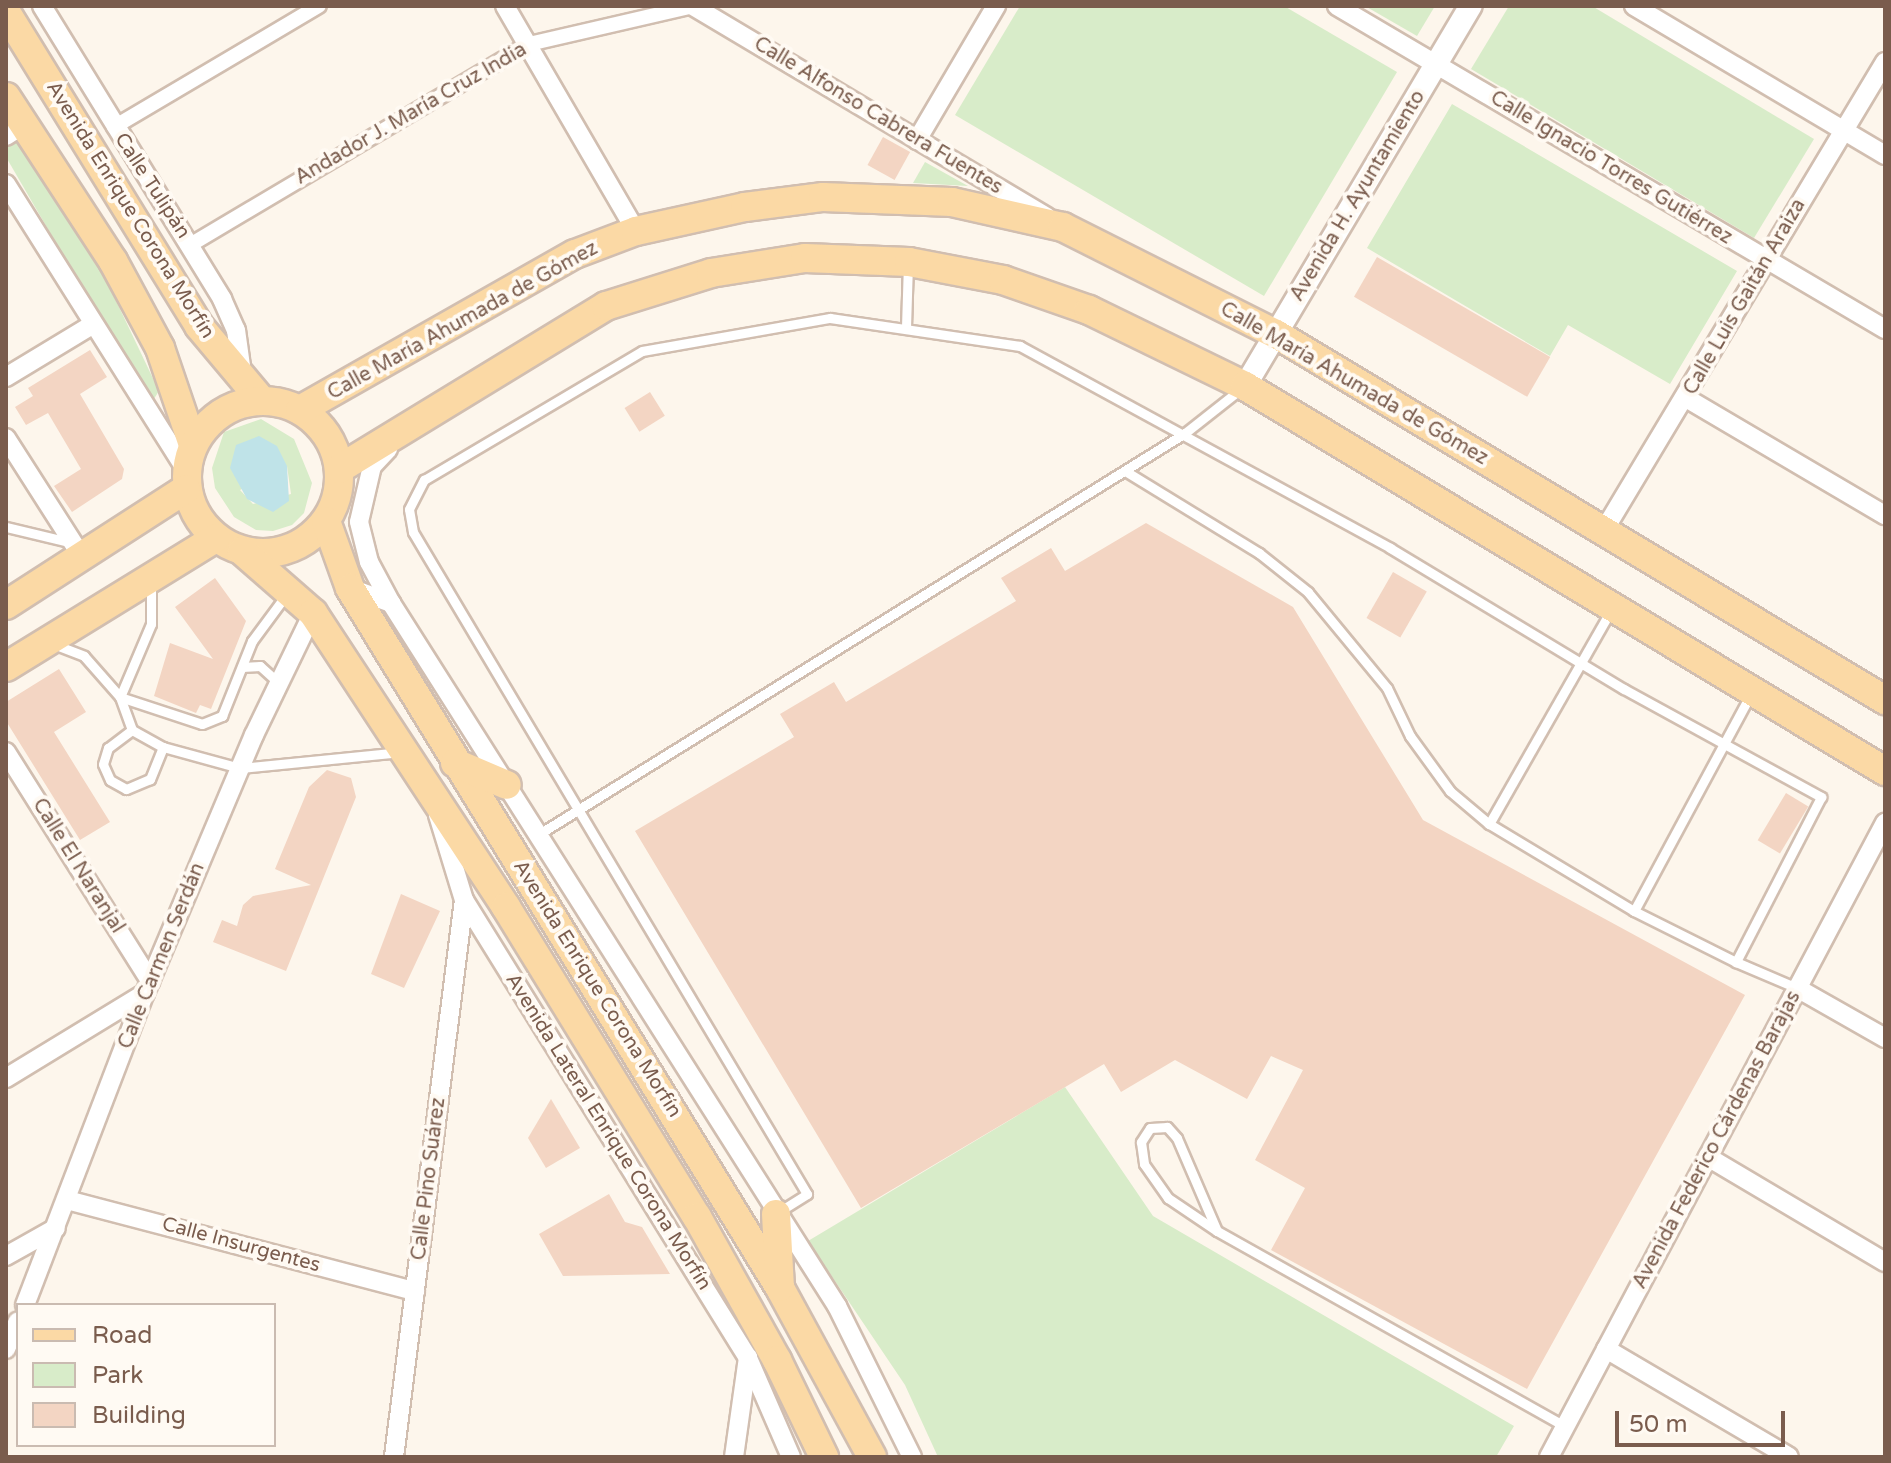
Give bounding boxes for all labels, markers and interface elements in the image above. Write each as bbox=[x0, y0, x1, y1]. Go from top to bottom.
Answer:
street label: Calle Alfonso Cabrera Fuentes bbox=[749, 32, 1007, 200]
street label: Andador J. María Cruz India bbox=[291, 38, 531, 190]
street label: Avenida Enrique Corona Morfín bbox=[41, 77, 219, 343]
street label: Avenida H. Ayuntamiento bbox=[1285, 86, 1431, 306]
street label: Calle Ignacio Torres Gutiérrez bbox=[1486, 86, 1736, 250]
street label: Calle Tulipán bbox=[109, 129, 195, 243]
street label: Calle Luis Gaitán Araiza bbox=[1679, 195, 1811, 399]
street label: Calle María Ahumada de Gómez bbox=[324, 237, 602, 405]
street label: Calle María Ahumada de Gómez bbox=[1216, 297, 1492, 471]
street label: Calle El Naranjal bbox=[27, 794, 129, 938]
street label: Avenida Enrique Corona Morfín bbox=[508, 856, 686, 1122]
street label: Calle Carmen Serdán bbox=[114, 859, 210, 1053]
street label: Avenida Lateral Enrique Corona Morfín bbox=[500, 969, 716, 1295]
street label: Avenida Federico Cárdenas Barajas bbox=[1628, 987, 1806, 1293]
street label: Calle Pino Suárez bbox=[407, 1096, 451, 1262]
street label: Calle Insurgentes bbox=[159, 1212, 323, 1278]
legend bbox=[16, 1303, 276, 1447]
text: Road bbox=[92, 1321, 152, 1350]
text: Park bbox=[92, 1361, 143, 1390]
scale bar bbox=[1619, 1395, 1789, 1445]
text: Building bbox=[92, 1401, 186, 1430]
text: 50 m bbox=[1629, 1410, 1687, 1439]

